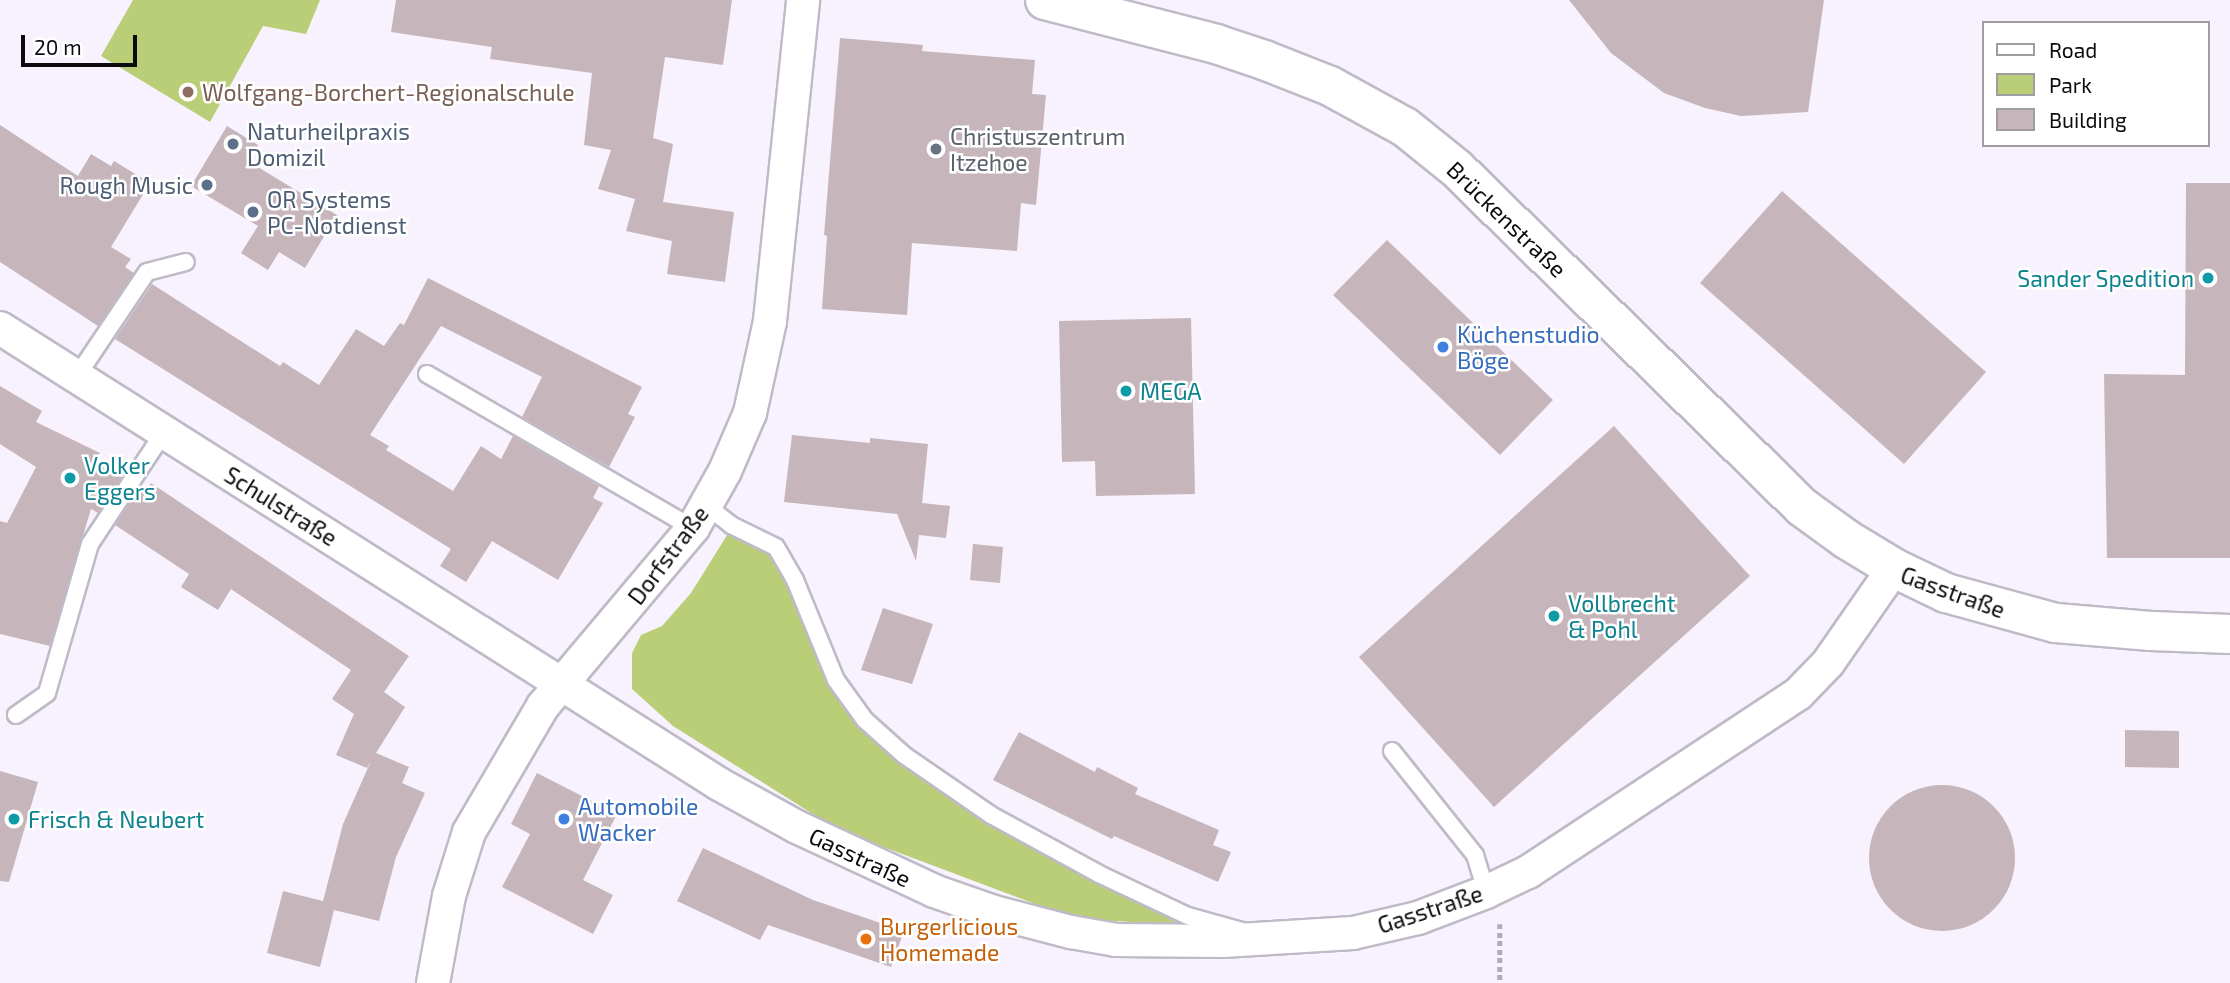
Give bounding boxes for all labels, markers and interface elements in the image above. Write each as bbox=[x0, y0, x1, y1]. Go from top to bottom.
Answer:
scale bar bbox=[24, 21, 140, 65]
legend bbox=[1982, 21, 2209, 147]
text: 20 m bbox=[34, 34, 82, 59]
text: Road bbox=[2049, 37, 2097, 62]
text: Park bbox=[2049, 72, 2092, 97]
place label: Wolfgang-Borchert-Regionalschule bbox=[202, 78, 575, 106]
marker: Wolfgang-Borchert-Regionalschule bbox=[180, 84, 196, 100]
text: Building bbox=[2049, 107, 2127, 132]
place label: Naturheilpraxis Domizil bbox=[247, 117, 410, 171]
place label: Christuszentrum Itzehoe bbox=[950, 122, 1125, 176]
marker: Naturheilpraxis Domizil bbox=[225, 136, 241, 152]
marker: Christuszentrum Itzehoe bbox=[928, 141, 944, 157]
street label: Brückenstraße bbox=[1442, 155, 1572, 283]
place label: Rough Music bbox=[59, 171, 193, 199]
marker: Rough Music bbox=[199, 177, 215, 193]
place label: OR Systems PC-Notdienst bbox=[267, 185, 407, 239]
marker: OR Systems PC-Notdienst bbox=[245, 204, 261, 220]
place label: Sander Spedition bbox=[2017, 264, 2194, 292]
marker: Sander Spedition bbox=[2200, 270, 2216, 286]
place label: Küchenstudio Böge bbox=[1457, 320, 1599, 374]
marker: Küchenstudio Böge bbox=[1435, 339, 1451, 355]
place label: MEGA bbox=[1140, 377, 1202, 405]
marker: MEGA bbox=[1118, 383, 1134, 399]
place label: Volker Eggers bbox=[84, 451, 156, 505]
street label: Schulstraße bbox=[220, 460, 342, 552]
marker: Volker Eggers bbox=[62, 470, 78, 486]
street label: Dorfstraße bbox=[622, 500, 714, 610]
street label: Gasstraße bbox=[1897, 560, 2009, 624]
place label: Vollbrecht & Pohl bbox=[1568, 589, 1676, 643]
marker: Vollbrecht & Pohl bbox=[1546, 608, 1562, 624]
place label: Automobile Wacker bbox=[578, 792, 698, 846]
place label: Frisch & Neubert bbox=[28, 805, 204, 833]
marker: Frisch & Neubert bbox=[6, 811, 22, 827]
marker: Automobile Wacker bbox=[556, 811, 572, 827]
street label: Gasstraße bbox=[805, 821, 915, 893]
street label: Gasstraße bbox=[1374, 879, 1486, 939]
place label: Burgerlicious Homemade bbox=[880, 912, 1018, 966]
marker: Burgerlicious Homemade bbox=[858, 931, 874, 947]

